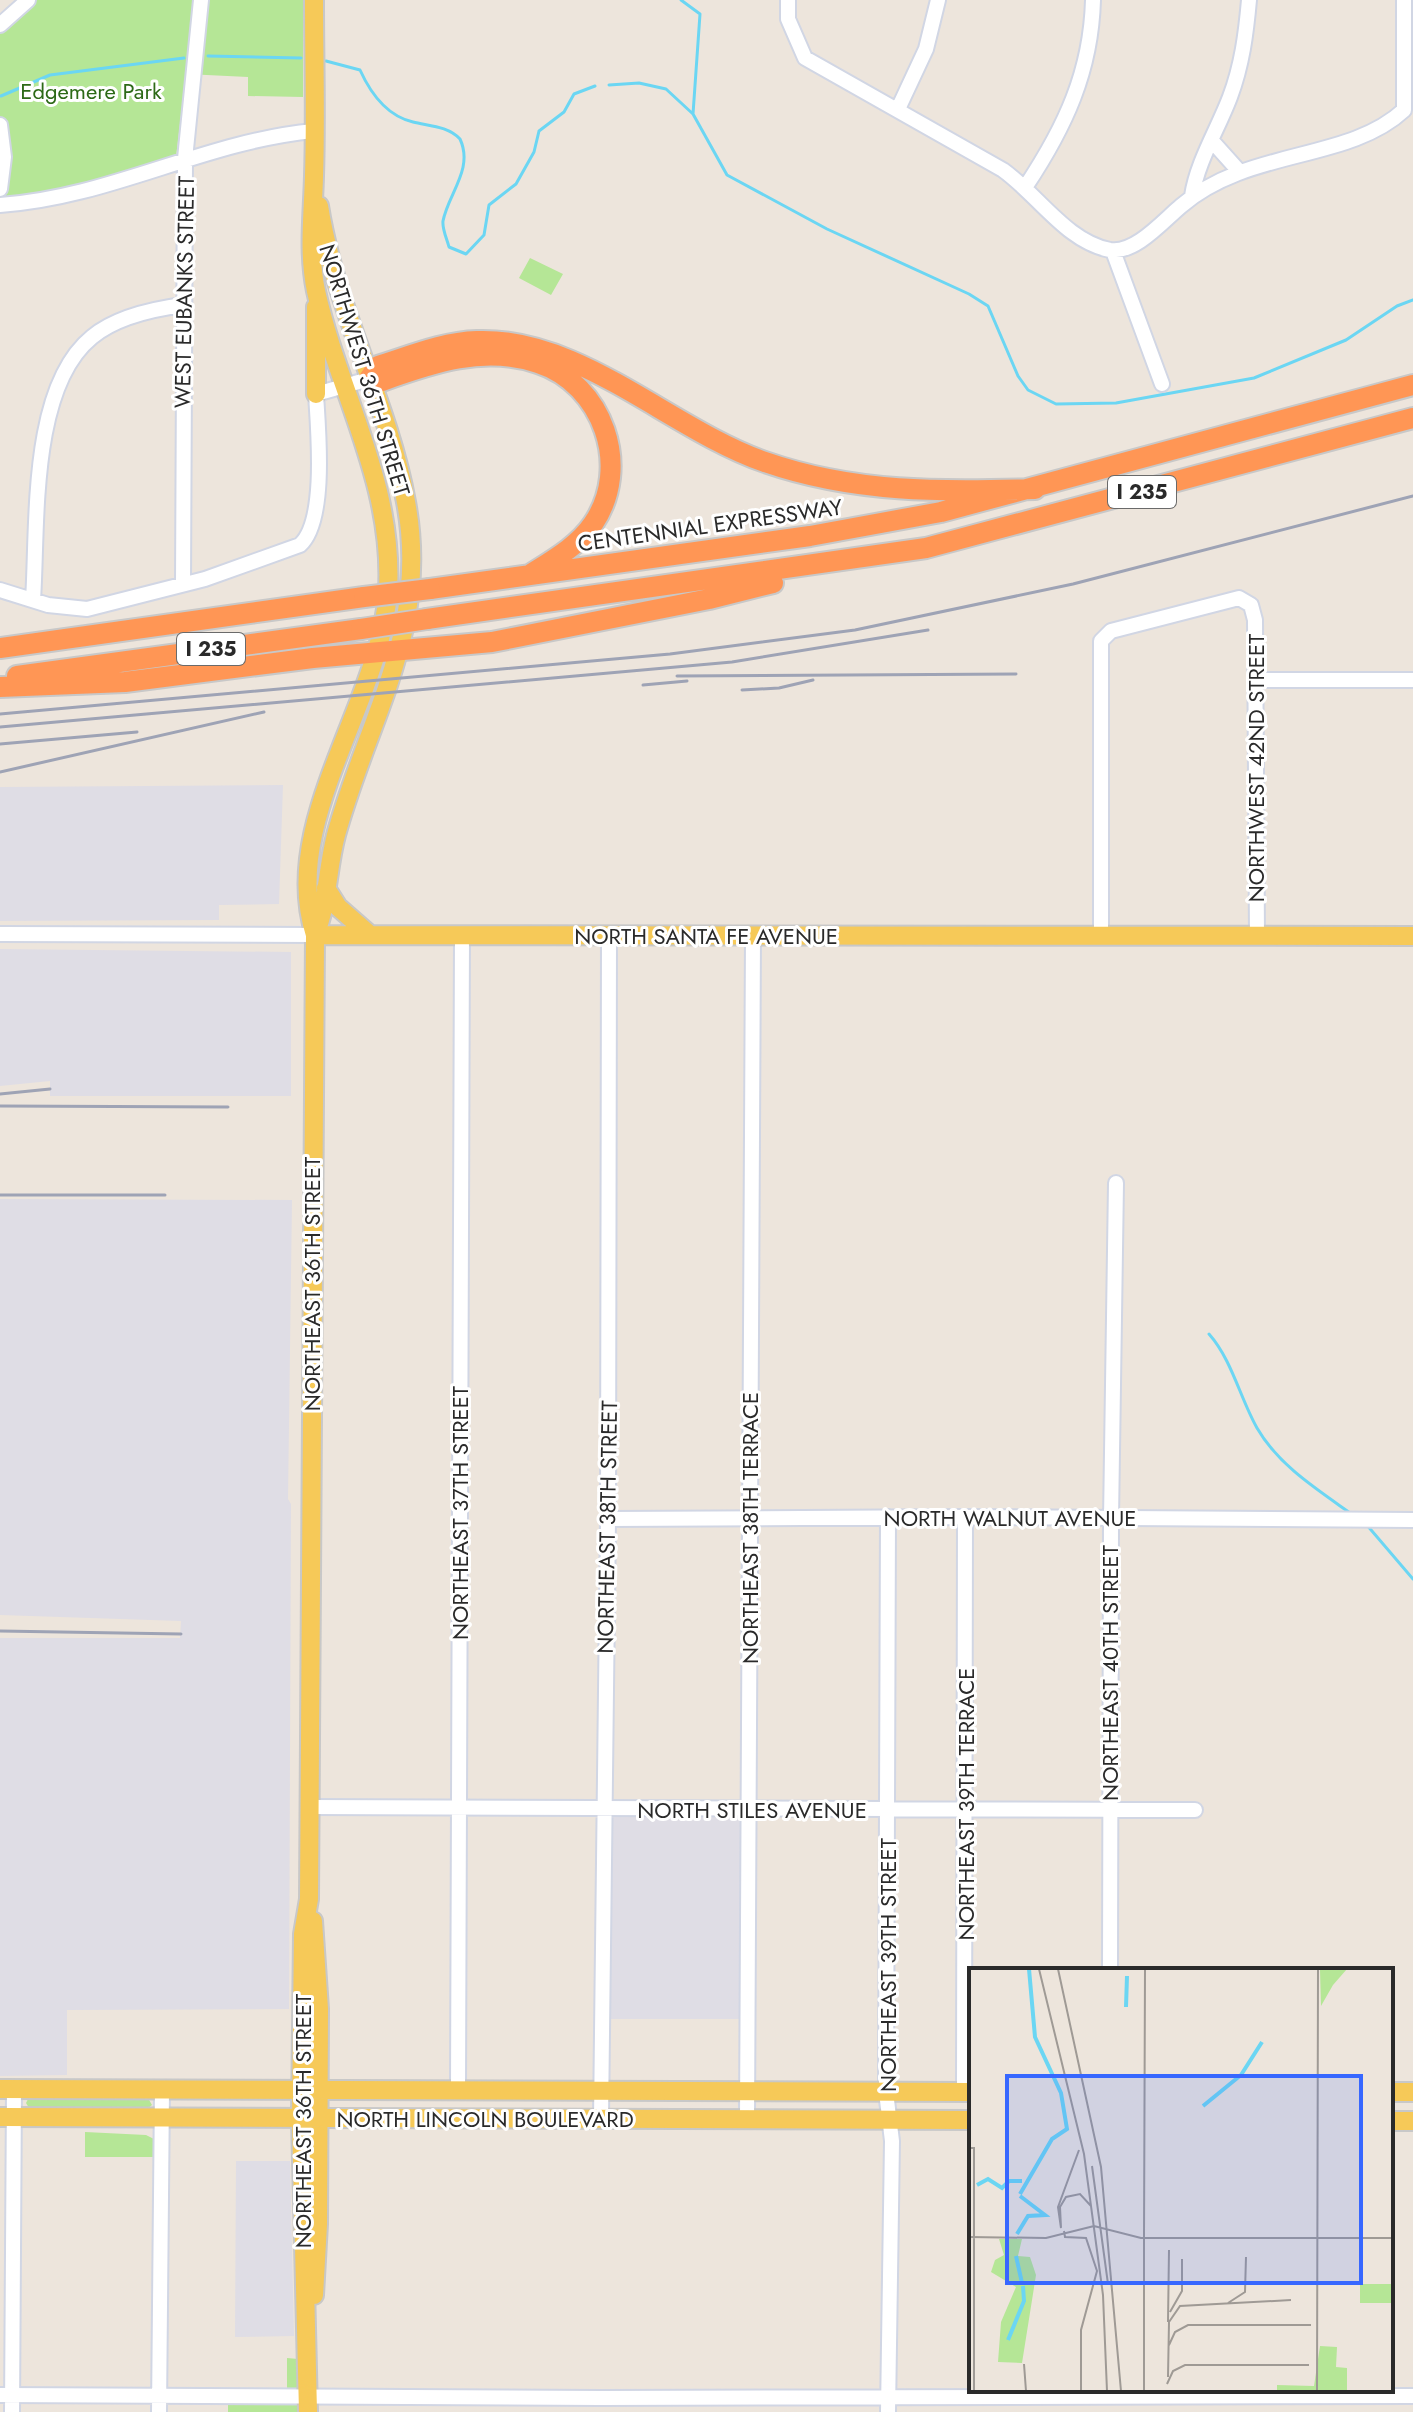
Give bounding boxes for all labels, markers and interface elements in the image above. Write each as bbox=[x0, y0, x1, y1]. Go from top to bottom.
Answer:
park label: Edgemere Park bbox=[20, 75, 162, 107]
street label: WEST EUBANKS STREET bbox=[166, 175, 202, 408]
street label: NORTHWEST 36TH STREET bbox=[311, 240, 419, 501]
road number: I 235 bbox=[1108, 476, 1176, 508]
street label: CENTENNIAL EXPRESSWAY bbox=[576, 490, 845, 559]
road number: I 235 bbox=[177, 633, 245, 665]
street label: NORTHWEST 42ND STREET bbox=[1240, 633, 1272, 902]
street label: NORTH SANTA FE AVENUE bbox=[574, 920, 838, 952]
street label: NORTHEAST 36TH STREET bbox=[296, 1156, 328, 1411]
street label: NORTHEAST 37TH STREET bbox=[444, 1385, 476, 1640]
street label: NORTHEAST 38TH TERRACE bbox=[734, 1392, 766, 1664]
street label: NORTHEAST 38TH STREET bbox=[589, 1399, 625, 1654]
street label: NORTH WALNUT AVENUE bbox=[884, 1502, 1136, 1534]
street label: NORTHEAST 40TH STREET bbox=[1094, 1544, 1126, 1801]
street label: NORTHEAST 39TH TERRACE bbox=[950, 1668, 982, 1940]
street label: NORTH STILES AVENUE bbox=[637, 1794, 867, 1826]
street label: NORTHEAST 39TH STREET bbox=[872, 1837, 904, 2092]
inset map bbox=[969, 1968, 1393, 2392]
street label: NORTHEAST 36TH STREET bbox=[287, 1993, 319, 2248]
street label: NORTH LINCOLN BOULEVARD bbox=[336, 2103, 634, 2135]

